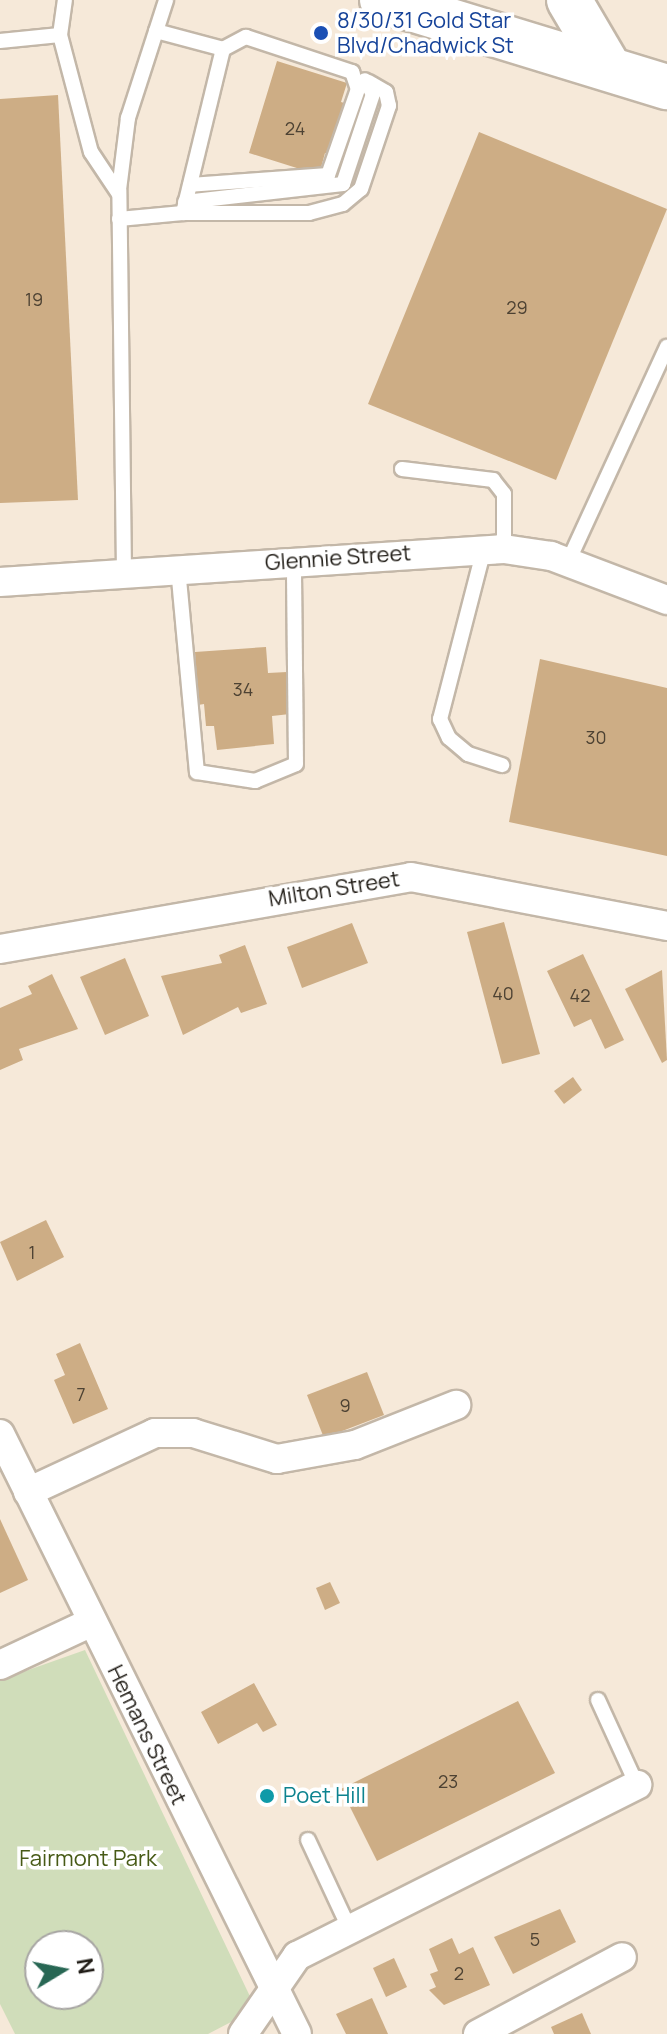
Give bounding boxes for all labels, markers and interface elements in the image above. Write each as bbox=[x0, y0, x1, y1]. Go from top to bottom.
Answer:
place label: 8/30/31 Gold Star Blvd/Chadwick St bbox=[337, 7, 514, 58]
marker: 8/30/31 Gold Star Blvd/Chadwick St bbox=[312, 24, 330, 42]
house number: 24 bbox=[285, 117, 305, 139]
house number: 19 bbox=[25, 288, 43, 310]
house number: 29 bbox=[506, 296, 528, 318]
street label: Glennie Street bbox=[264, 540, 412, 576]
house number: 34 bbox=[233, 678, 253, 700]
house number: 30 bbox=[586, 726, 606, 748]
street label: Milton Street bbox=[267, 866, 401, 912]
house number: 40 bbox=[492, 982, 514, 1004]
house number: 42 bbox=[570, 984, 590, 1006]
house number: 1 bbox=[28, 1241, 36, 1263]
house number: 7 bbox=[76, 1383, 86, 1405]
house number: 9 bbox=[339, 1394, 351, 1416]
street label: Hemans Street bbox=[102, 1661, 192, 1809]
house number: 23 bbox=[438, 1770, 458, 1792]
place label: Poet Hill bbox=[283, 1783, 366, 1809]
marker: Poet Hill bbox=[258, 1787, 276, 1805]
park label: Fairmont Park bbox=[19, 1846, 157, 1872]
house number: 5 bbox=[530, 1928, 540, 1950]
north arrow bbox=[24, 1930, 104, 2010]
text: N bbox=[70, 1956, 102, 1977]
house number: 2 bbox=[454, 1962, 464, 1984]

